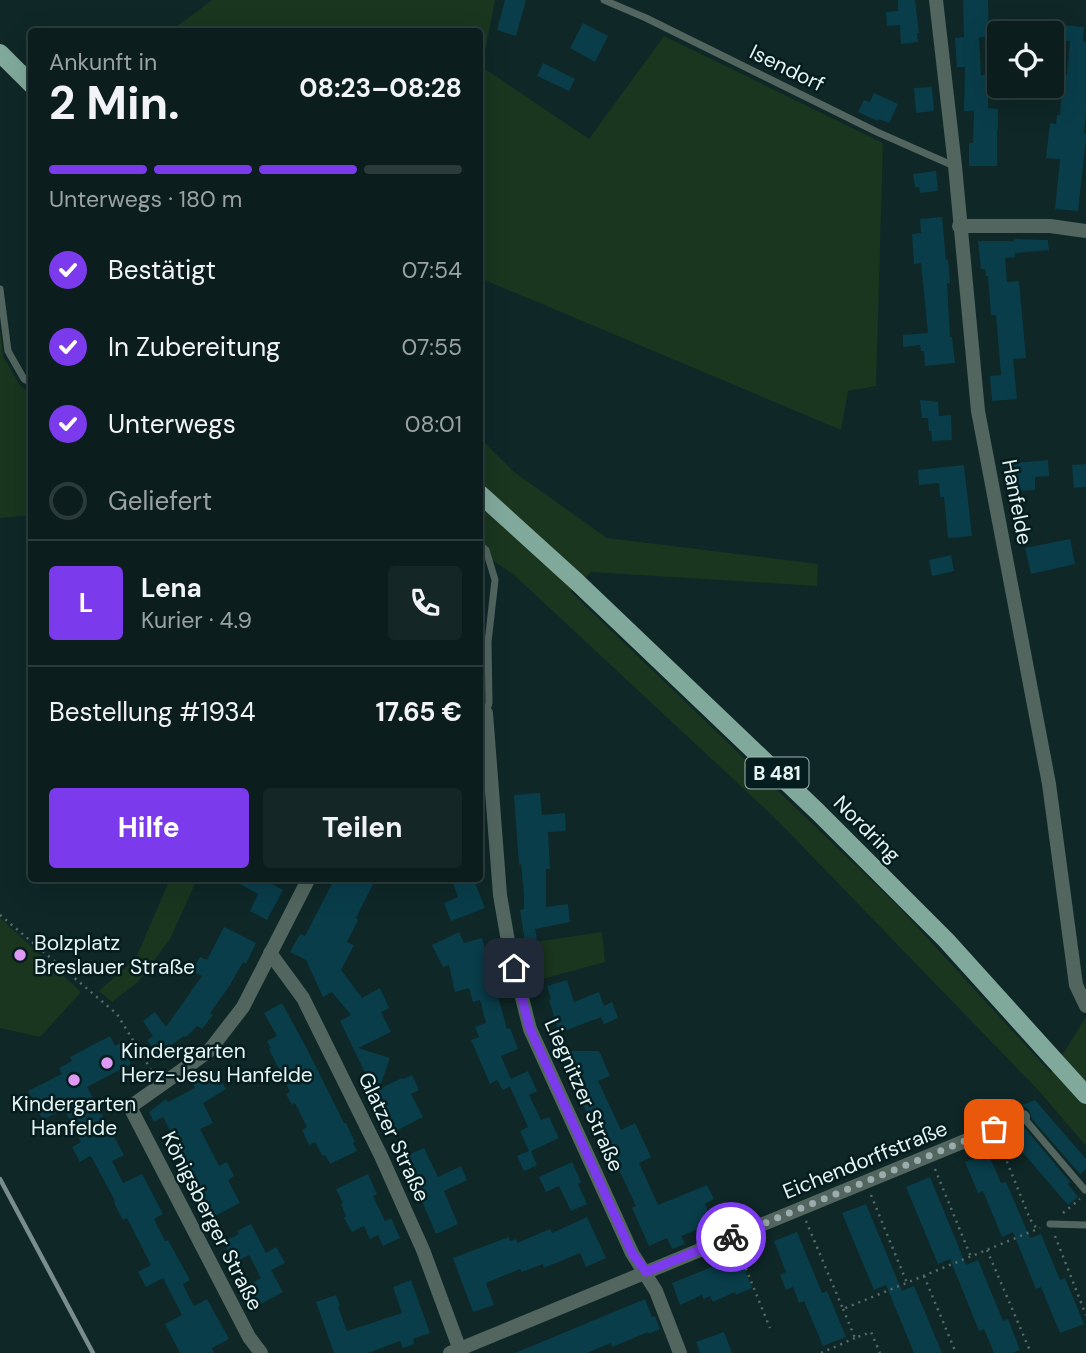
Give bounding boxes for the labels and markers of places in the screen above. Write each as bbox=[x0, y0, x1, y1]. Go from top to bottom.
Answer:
place label: Bolzplatz Breslauer Straße bbox=[34, 929, 195, 981]
pin bbox=[484, 938, 544, 998]
marker: Bolzplatz Breslauer Straße bbox=[12, 947, 28, 963]
place label: Kindergarten Herz-Jesu Hanfelde bbox=[121, 1037, 313, 1089]
marker: Kindergarten Herz-Jesu Hanfelde bbox=[99, 1055, 115, 1071]
marker: Kindergarten Hanfelde bbox=[66, 1072, 82, 1088]
place label: Kindergarten Hanfelde bbox=[12, 1090, 136, 1142]
pin bbox=[964, 1099, 1024, 1159]

